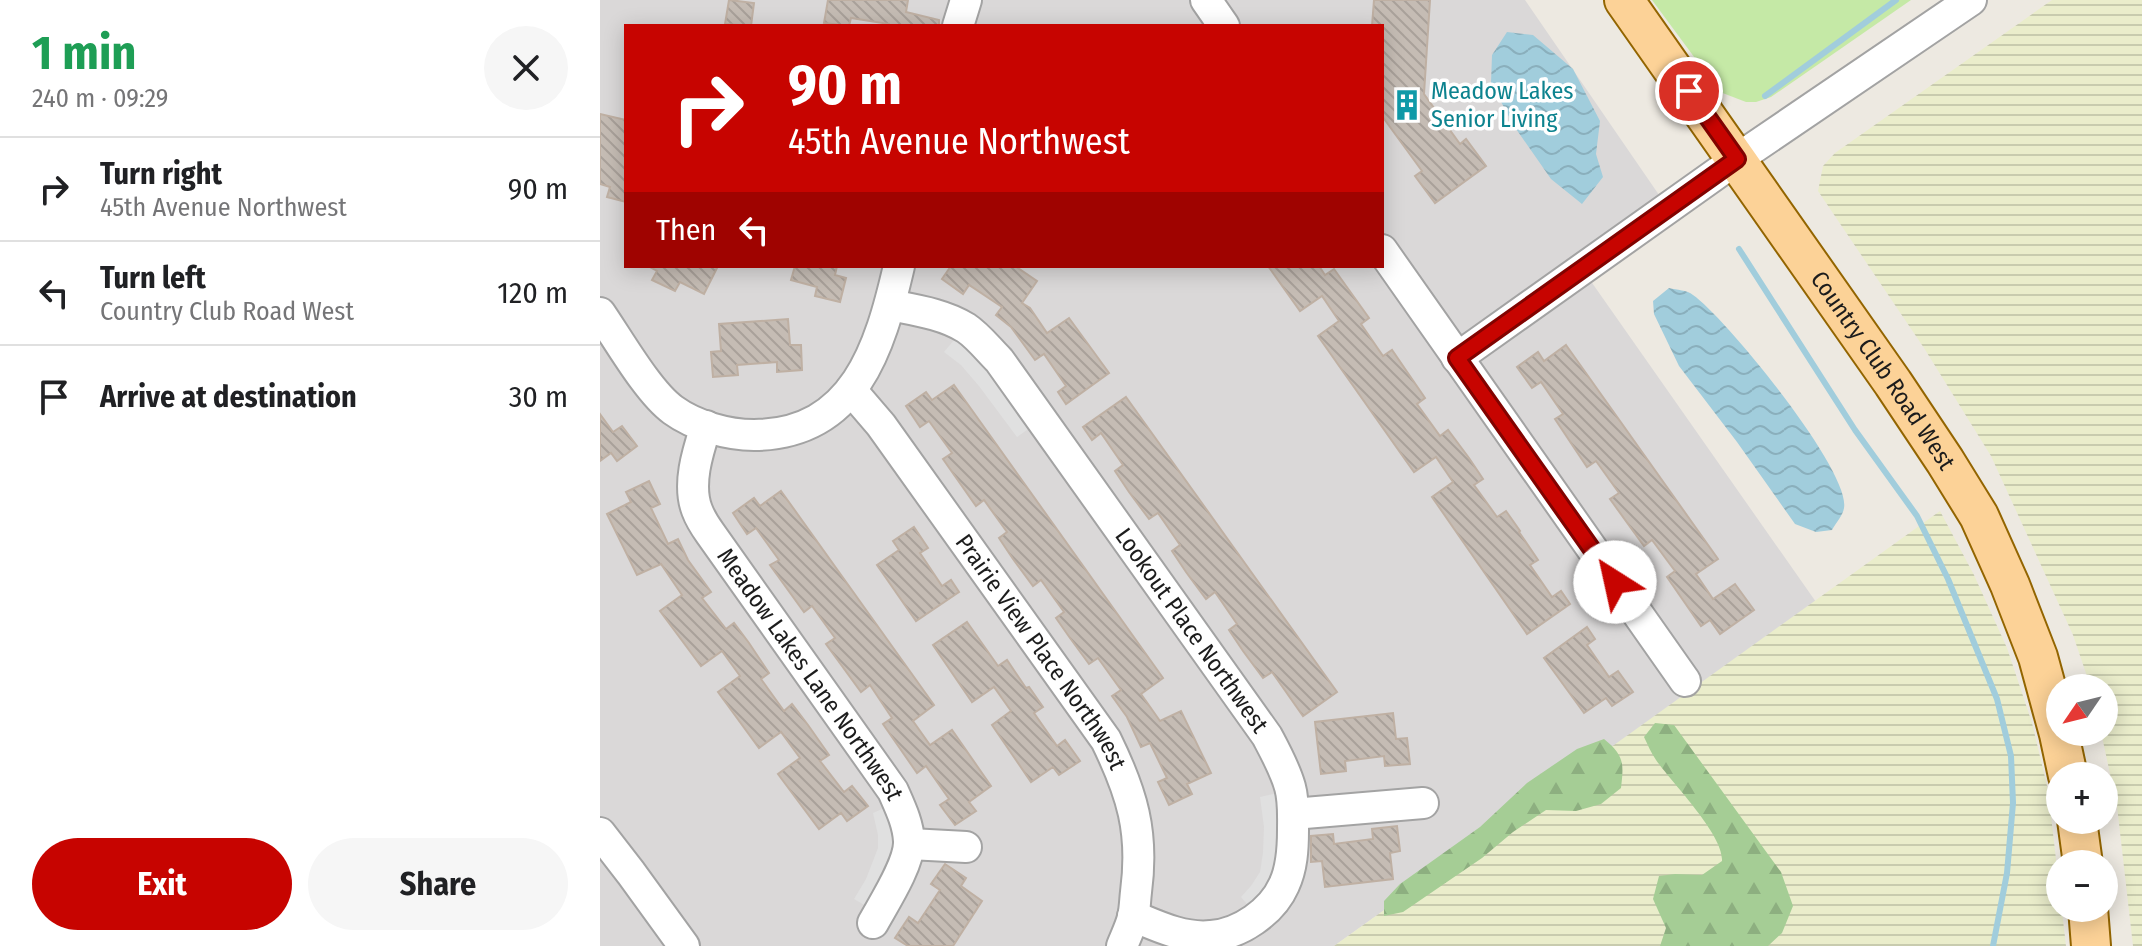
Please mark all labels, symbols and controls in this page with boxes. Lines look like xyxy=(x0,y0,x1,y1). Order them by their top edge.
text: 1 min xyxy=(32,24,137,82)
button: close xyxy=(484,26,568,110)
text: 90 m xyxy=(788,52,902,119)
icon: right xyxy=(656,56,760,160)
pin xyxy=(1655,57,1723,125)
icon: arrive xyxy=(1667,69,1711,113)
place label: Meadow Lakes Senior Living xyxy=(1431,77,1574,133)
text: 240 m · 09:29 xyxy=(32,83,168,114)
building icon: Meadow Lakes Senior Living xyxy=(1390,88,1424,122)
text: 45th Avenue Northwest xyxy=(788,120,1130,164)
text: Turn right xyxy=(100,156,222,192)
icon: right xyxy=(32,167,76,211)
text: 90 m xyxy=(508,171,568,207)
text: 45th Avenue Northwest xyxy=(100,192,347,223)
icon: left xyxy=(732,208,776,252)
text: Then xyxy=(656,212,716,248)
text: Turn left xyxy=(100,260,206,296)
street label: Country Club Road West xyxy=(1805,266,1961,475)
icon: left xyxy=(32,271,76,315)
text: 120 m xyxy=(497,275,568,311)
text: Country Club Road West xyxy=(100,296,354,327)
icon: arrive xyxy=(32,375,76,419)
text: Arrive at destination xyxy=(100,379,357,415)
text: 30 m xyxy=(509,379,568,415)
street label: Lookout Place Northwest xyxy=(1109,523,1274,738)
street label: Prairie View Place Northwest xyxy=(950,529,1132,774)
position arrow xyxy=(1573,540,1657,624)
street label: Meadow Lakes Lane Northwest xyxy=(711,543,909,804)
north arrow xyxy=(2046,674,2118,746)
map controls xyxy=(2046,674,2118,922)
button: + xyxy=(2046,762,2118,834)
button: Exit xyxy=(32,838,292,930)
button: Share xyxy=(308,838,568,930)
button: − xyxy=(2046,850,2118,922)

